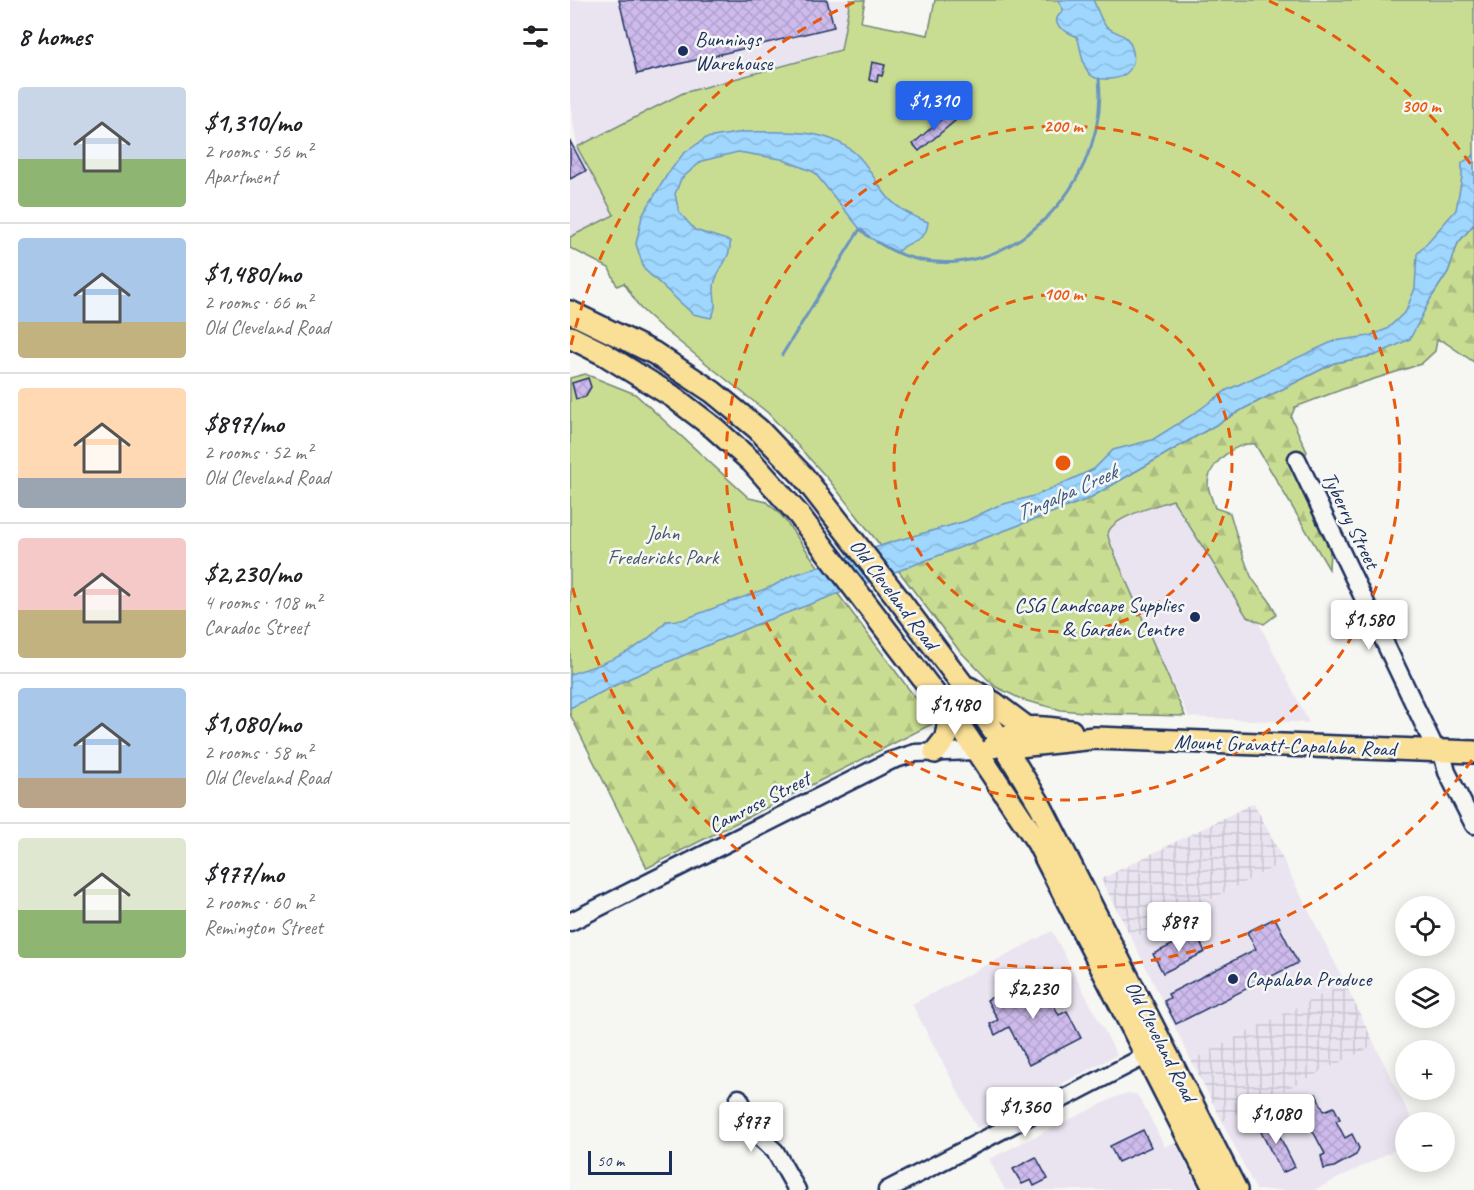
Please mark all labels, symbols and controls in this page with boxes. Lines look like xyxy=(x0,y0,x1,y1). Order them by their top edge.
text: 8 homes xyxy=(18,20,91,53)
icon: filters xyxy=(519,20,552,53)
place label: Bunnings Warehouse xyxy=(695,26,774,76)
marker: Bunnings Warehouse xyxy=(676,44,690,58)
pin: $1,310 xyxy=(885,81,983,132)
text: $1,310 xyxy=(910,88,958,113)
text: 300 m xyxy=(1402,95,1442,117)
text: $1,310/mo xyxy=(204,106,301,139)
icon: home xyxy=(66,111,138,183)
text: 200 m xyxy=(1044,115,1084,137)
text: 2 rooms · 56 m² xyxy=(204,139,312,164)
text: Apartment xyxy=(204,164,277,189)
text: $1,480/mo xyxy=(204,257,301,290)
icon: home xyxy=(66,262,138,334)
text: 100 m xyxy=(1044,283,1084,305)
text: 2 rooms · 66 m² xyxy=(204,290,312,315)
text: Old Cleveland Road xyxy=(204,315,330,340)
text: $897/mo xyxy=(204,407,284,440)
icon: home xyxy=(66,412,138,484)
text: 2 rooms · 52 m² xyxy=(204,440,312,465)
centre of rings xyxy=(1053,453,1073,473)
water label: Tingalpa Creek xyxy=(1011,457,1125,528)
text: Old Cleveland Road xyxy=(204,465,330,490)
street label: Tyberry Street xyxy=(1316,467,1386,574)
park label: John Fredericks Park xyxy=(608,520,720,570)
street label: Old Cleveland Road xyxy=(844,534,946,657)
text: $2,230/mo xyxy=(204,557,301,590)
icon: home xyxy=(66,562,138,634)
text: 4 rooms · 108 m² xyxy=(204,590,321,615)
place label: CSG Landscape Supplies & Garden Centre xyxy=(1014,592,1185,642)
pin: $1,580 xyxy=(1320,600,1418,651)
text: $1,580 xyxy=(1345,607,1393,632)
marker: CSG Landscape Supplies & Garden Centre xyxy=(1188,610,1202,624)
text: Caradoc Street xyxy=(204,615,308,640)
pin: $1,480 xyxy=(906,685,1004,736)
text: $1,480 xyxy=(931,692,979,717)
text: $1,080/mo xyxy=(204,707,301,740)
icon: home xyxy=(66,712,138,784)
street label: Mount Gravatt-Capalaba Road xyxy=(1174,728,1400,762)
text: 2 rooms · 58 m² xyxy=(204,740,312,765)
street label: Camrose Street xyxy=(704,764,817,839)
text: Old Cleveland Road xyxy=(204,765,330,790)
text: $977/mo xyxy=(204,857,284,890)
icon: home xyxy=(66,862,138,934)
text: 2 rooms · 60 m² xyxy=(204,890,312,915)
map controls xyxy=(1395,896,1455,1172)
button: locate xyxy=(1395,896,1455,956)
pin: $897 xyxy=(1143,902,1215,953)
text: $897 xyxy=(1161,909,1197,934)
text: Remington Street xyxy=(204,915,323,940)
place label: Capalaba Produce xyxy=(1245,966,1374,992)
button: layers xyxy=(1395,968,1455,1028)
pin: $2,230 xyxy=(984,969,1082,1020)
marker: Capalaba Produce xyxy=(1226,972,1240,986)
text: $2,230 xyxy=(1009,976,1057,1001)
street label: Old Cleveland Road xyxy=(1119,976,1204,1109)
button: + xyxy=(1395,1040,1455,1100)
pin: $1,360 xyxy=(976,1087,1074,1138)
text: $1,360 xyxy=(1000,1094,1050,1119)
pin: $1,080 xyxy=(1227,1094,1325,1145)
text: $1,080 xyxy=(1252,1101,1300,1126)
pin: $977 xyxy=(715,1102,787,1153)
text: $977 xyxy=(733,1109,769,1134)
button: − xyxy=(1395,1112,1455,1172)
scale bar xyxy=(588,1148,672,1176)
text: 50 m xyxy=(597,1151,624,1171)

